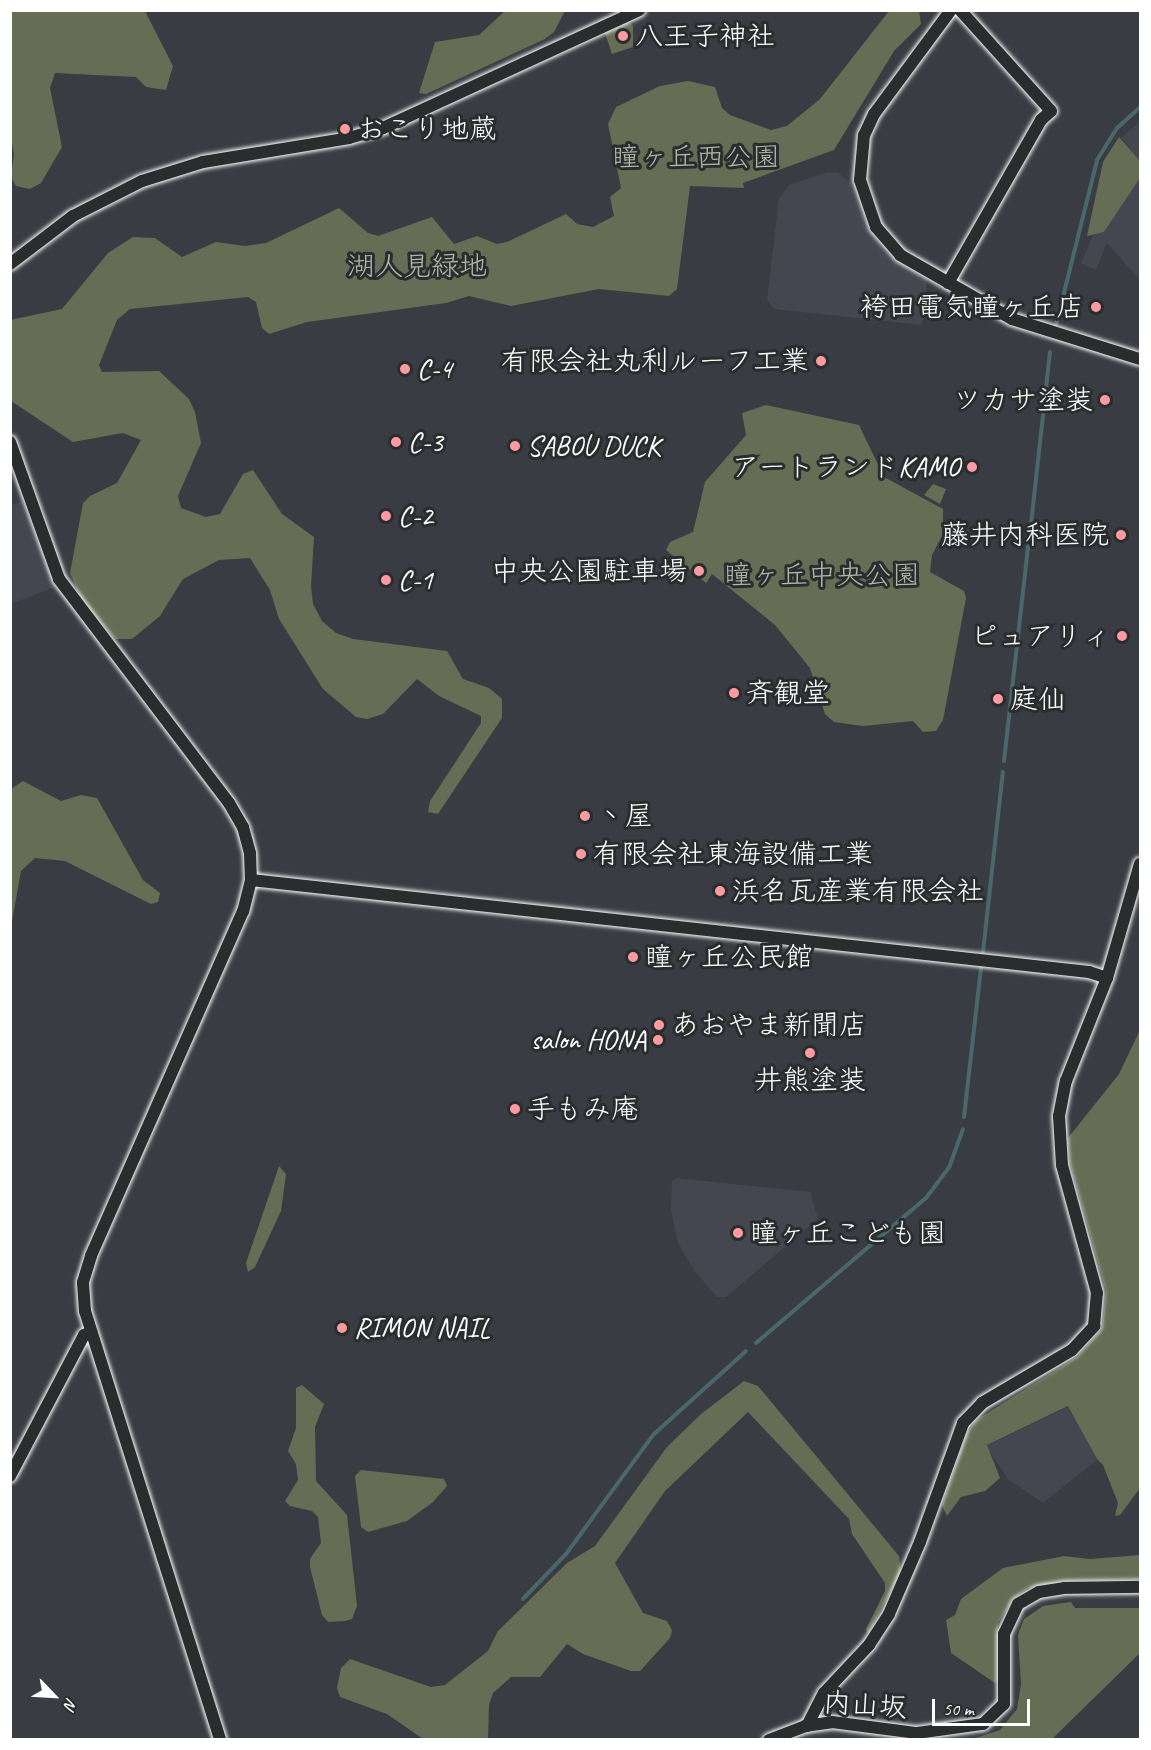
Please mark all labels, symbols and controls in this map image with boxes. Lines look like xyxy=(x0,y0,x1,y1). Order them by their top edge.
place label: 八王子神社 xyxy=(635,19,775,53)
marker: 八王子神社 xyxy=(616,29,630,43)
place label: おこり地蔵 xyxy=(357,112,497,146)
marker: おこり地蔵 xyxy=(338,122,352,136)
park label: 瞳ヶ丘西公園 xyxy=(612,140,780,174)
park label: 湖人見緑地 xyxy=(347,249,487,283)
place label: 袴田電気瞳ヶ丘店 xyxy=(860,290,1084,324)
marker: 袴田電気瞳ヶ丘店 xyxy=(1089,300,1103,314)
place label: 有限会社丸利ルーフ工業 xyxy=(500,344,809,378)
place label: C-4 xyxy=(417,352,452,386)
marker: 有限会社丸利ルーフ工業 xyxy=(814,354,828,368)
marker: C-4 xyxy=(398,362,412,376)
place label: ツカサ塗装 xyxy=(953,383,1093,417)
marker: ツカサ塗装 xyxy=(1098,393,1112,407)
place label: C-3 xyxy=(408,425,443,459)
place label: SABOU DUCK xyxy=(527,429,660,463)
marker: C-3 xyxy=(389,435,403,449)
marker: SABOU DUCK xyxy=(508,439,522,453)
place label: アートランドKAMO xyxy=(731,450,960,484)
marker: アートランドKAMO xyxy=(965,460,979,474)
place label: C-2 xyxy=(398,499,433,533)
marker: C-2 xyxy=(379,509,393,523)
place label: 藤井内科医院 xyxy=(941,518,1109,552)
marker: 藤井内科医院 xyxy=(1114,528,1128,542)
place label: 中央公園駐車場 xyxy=(491,554,687,588)
park label: 瞳ヶ丘中央公園 xyxy=(724,558,920,592)
place label: C-1 xyxy=(398,563,433,597)
marker: 中央公園駐車場 xyxy=(692,564,706,578)
marker: C-1 xyxy=(379,573,393,587)
place label: ピュアリィ xyxy=(970,619,1110,653)
marker: ピュアリィ xyxy=(1115,629,1129,643)
place label: 斉観堂 xyxy=(746,676,830,710)
place label: 庭仙 xyxy=(1010,682,1066,716)
marker: 斉観堂 xyxy=(727,686,741,700)
marker: 庭仙 xyxy=(991,692,1005,706)
place label: 丶屋 xyxy=(597,799,653,833)
marker: 丶屋 xyxy=(578,809,592,823)
place label: 有限会社東海設備工業 xyxy=(593,837,873,871)
marker: 有限会社東海設備工業 xyxy=(574,847,588,861)
place label: 浜名瓦産業有限会社 xyxy=(732,874,984,908)
marker: 浜名瓦産業有限会社 xyxy=(713,884,727,898)
place label: 瞳ヶ丘公民館 xyxy=(645,940,813,974)
marker: 瞳ヶ丘公民館 xyxy=(626,950,640,964)
place label: あおやま新聞店 xyxy=(671,1008,867,1042)
marker: あおやま新聞店 xyxy=(652,1018,666,1032)
place label: salon HONA xyxy=(531,1023,646,1057)
marker: salon HONA xyxy=(651,1033,665,1047)
marker: 井熊塗装 xyxy=(803,1046,817,1060)
place label: 井熊塗装 xyxy=(754,1063,866,1097)
place label: 手もみ庵 xyxy=(527,1092,639,1126)
marker: 手もみ庵 xyxy=(508,1102,522,1116)
place label: 瞳ヶ丘こども園 xyxy=(750,1216,946,1250)
marker: 瞳ヶ丘こども園 xyxy=(731,1226,745,1240)
place label: RIMON NAIL xyxy=(354,1311,490,1345)
marker: RIMON NAIL xyxy=(335,1321,349,1335)
north arrow xyxy=(24,1666,84,1726)
street label: 内山坂 xyxy=(822,1685,908,1725)
scale bar xyxy=(935,1687,1032,1725)
text: N xyxy=(59,1695,81,1712)
text: 50 m xyxy=(943,1698,974,1720)

